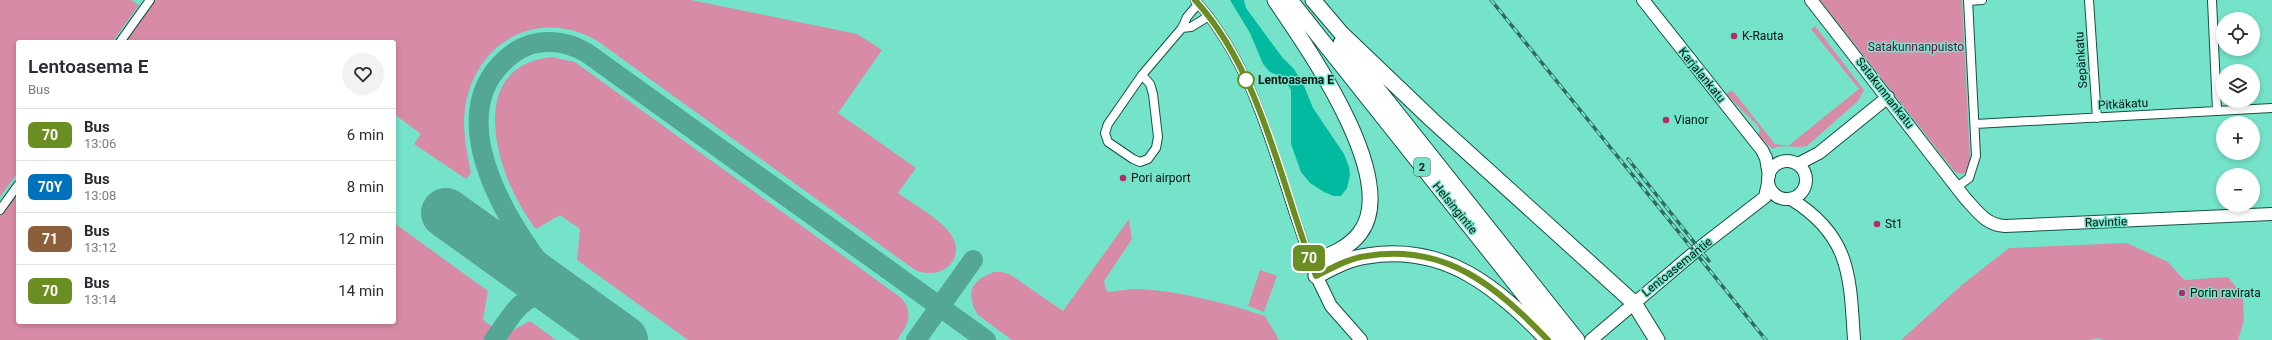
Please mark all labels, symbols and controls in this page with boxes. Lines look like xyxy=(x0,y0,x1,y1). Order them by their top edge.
map controls xyxy=(2216,12,2260,212)
button: locate xyxy=(2216,12,2260,56)
place label: K-Rauta xyxy=(1742,29,1783,43)
marker: K-Rauta xyxy=(1729,31,1739,41)
street label: Sepänkatu xyxy=(2072,31,2090,89)
park label: Satakunnanpuisto xyxy=(1868,40,1964,54)
street label: Karjalankatu xyxy=(1676,45,1728,105)
button: heart xyxy=(342,53,384,95)
text: Lentoasema E xyxy=(28,55,148,78)
street label: Satakunnankatu xyxy=(1853,55,1917,131)
button: layers xyxy=(2216,64,2260,108)
marker: Lentoasema E xyxy=(1237,71,1255,89)
place label: Lentoasema E xyxy=(1258,73,1334,87)
text: Bus xyxy=(28,82,50,97)
street label: Pitkäkatu xyxy=(2098,96,2148,112)
place label: Vianor xyxy=(1674,113,1709,127)
marker: Vianor xyxy=(1661,115,1671,125)
button: + xyxy=(2216,116,2260,160)
text: Bus xyxy=(84,118,110,136)
text: 6 min xyxy=(347,126,384,144)
text: 70 xyxy=(42,127,58,143)
text: 13:06 xyxy=(84,136,116,151)
road number: 2 xyxy=(1414,158,1430,176)
button: − xyxy=(2216,168,2260,212)
text: Bus xyxy=(84,170,110,188)
place label: Pori airport xyxy=(1131,171,1191,185)
marker: Pori airport xyxy=(1118,173,1128,183)
text: 8 min xyxy=(347,178,384,196)
text: 70Y xyxy=(38,179,62,195)
street label: Helsingintie xyxy=(1430,179,1480,237)
text: 13:08 xyxy=(84,188,116,203)
street label: Ravintie xyxy=(2085,214,2127,230)
place label: St1 xyxy=(1885,217,1903,231)
marker: St1 xyxy=(1872,219,1882,229)
text: Bus xyxy=(84,222,110,240)
text: 12 min xyxy=(338,230,384,248)
text: 71 xyxy=(42,231,58,247)
street label: Lentoasemantie xyxy=(1639,234,1715,300)
text: 13:12 xyxy=(84,240,116,255)
line badge: 70 xyxy=(1291,245,1327,271)
text: 70 xyxy=(1301,250,1317,266)
text: Bus xyxy=(84,274,110,292)
text: 14 min xyxy=(338,282,384,300)
text: 70 xyxy=(42,283,58,299)
place label: Porin ravirata xyxy=(2190,286,2261,300)
marker: Porin ravirata xyxy=(2177,288,2187,298)
text: 13:14 xyxy=(84,292,116,307)

